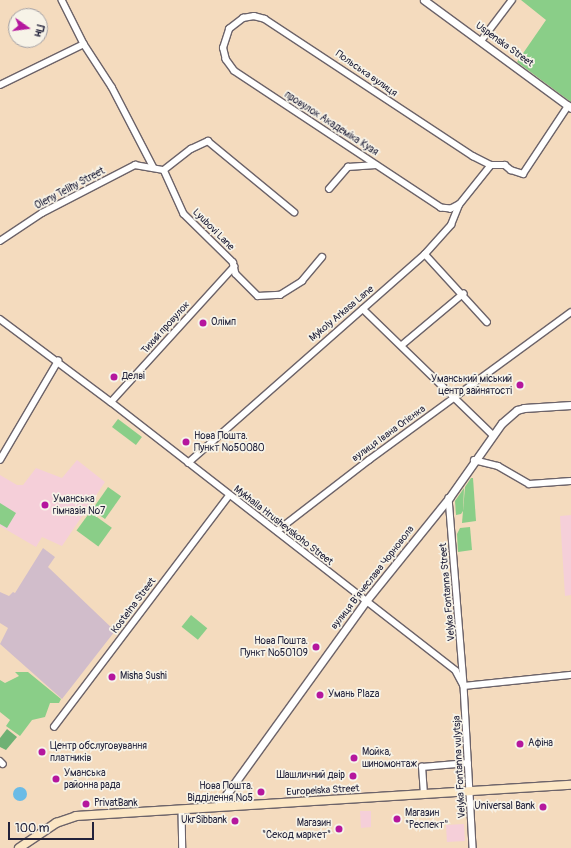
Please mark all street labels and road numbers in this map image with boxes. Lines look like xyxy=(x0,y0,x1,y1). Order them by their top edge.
street label: Uspenska Street xyxy=(473,20,535,70)
street label: Польська вулиця xyxy=(333,48,399,100)
street label: провулок Академіка Кузя xyxy=(282,89,380,159)
street label: Oleny Telihy Street xyxy=(33,165,107,213)
street label: Lyubovi Lane xyxy=(190,207,236,253)
street label: Mykoly Arkasa Lane xyxy=(307,284,377,344)
street label: Тихий провулок xyxy=(139,299,193,357)
street label: вулиця Івана Огієнка xyxy=(350,403,428,465)
street label: Mykhaila Hrushevskoho Street xyxy=(231,483,335,569)
street label: вулиця В’ячеслава Чорновола xyxy=(329,524,417,632)
street label: Velyka Fontanna Street xyxy=(438,542,458,642)
street label: Kostelna Street xyxy=(109,576,159,636)
street label: Velyka Fontanna vulytsja xyxy=(451,715,469,819)
street label: Europeiska Street xyxy=(286,783,360,799)

